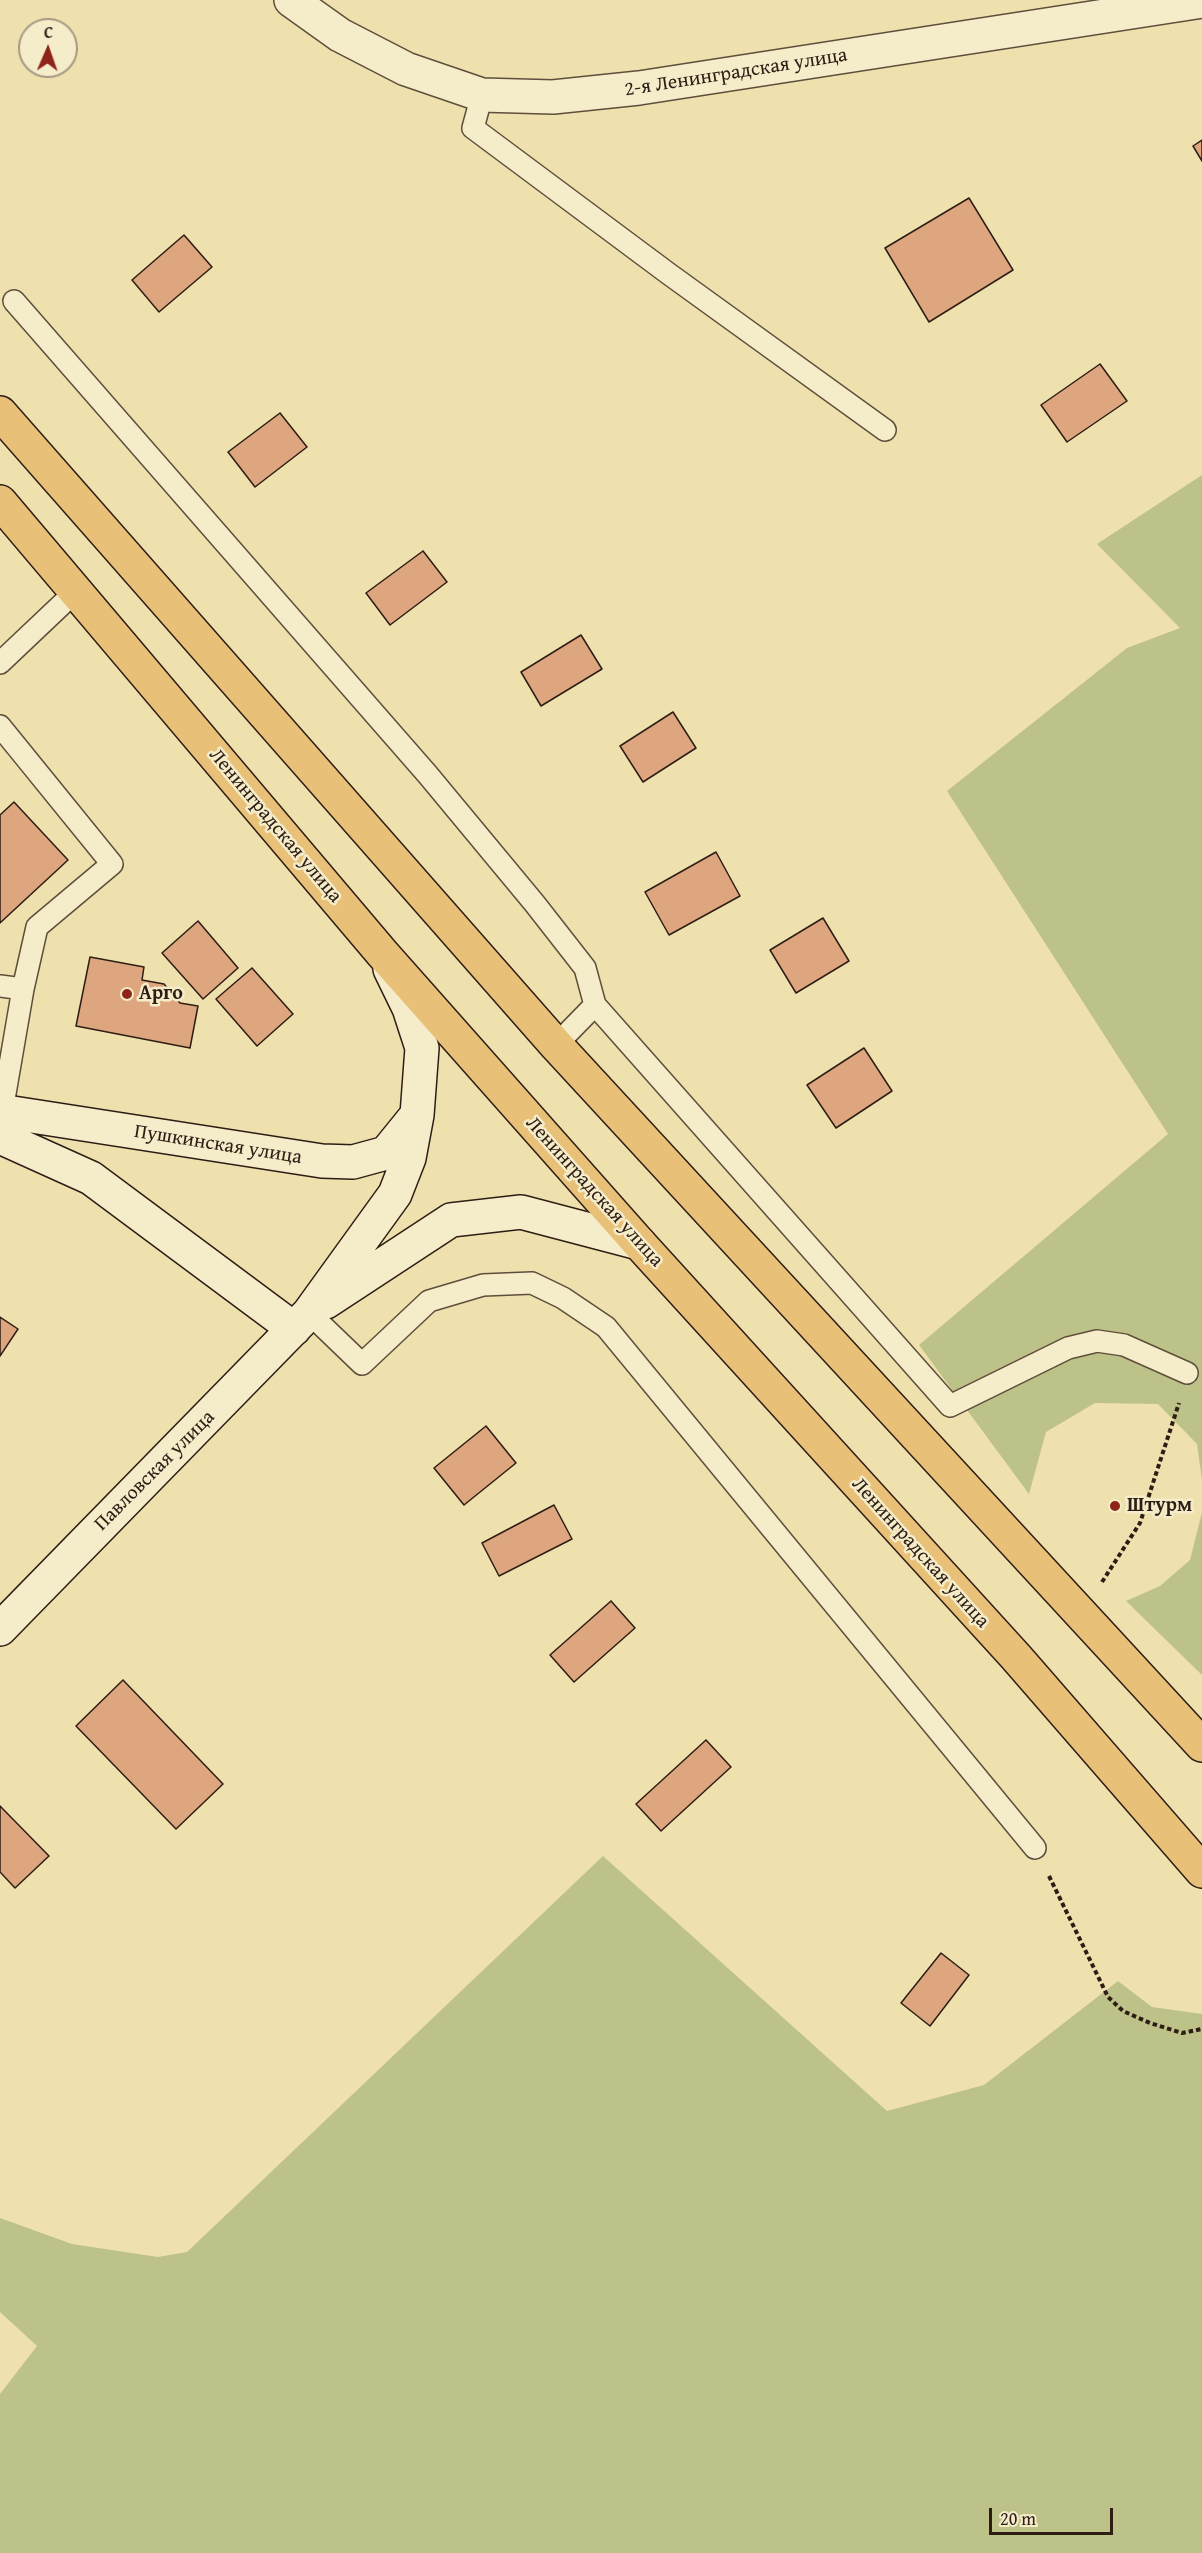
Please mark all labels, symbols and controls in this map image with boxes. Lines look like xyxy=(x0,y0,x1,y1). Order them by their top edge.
north arrow xyxy=(18,18,78,78)
text: С xyxy=(44,20,53,44)
street label: 2-я Ленинградская улица xyxy=(623,44,849,102)
street label: Ленинградская улица xyxy=(203,744,347,908)
place label: Арго xyxy=(139,982,183,1006)
marker: Арго xyxy=(120,987,134,1001)
street label: Ленинградская улица xyxy=(520,1112,668,1272)
street label: Пушкинская улица xyxy=(132,1120,304,1170)
street label: Павловская улица xyxy=(90,1406,220,1536)
street label: Ленинградская улица xyxy=(846,1473,994,1633)
place label: Штурм xyxy=(1127,1494,1192,1518)
marker: Штурм xyxy=(1108,1499,1122,1513)
scale bar xyxy=(992,2496,1116,2534)
text: 20 m xyxy=(1000,2505,1036,2532)

